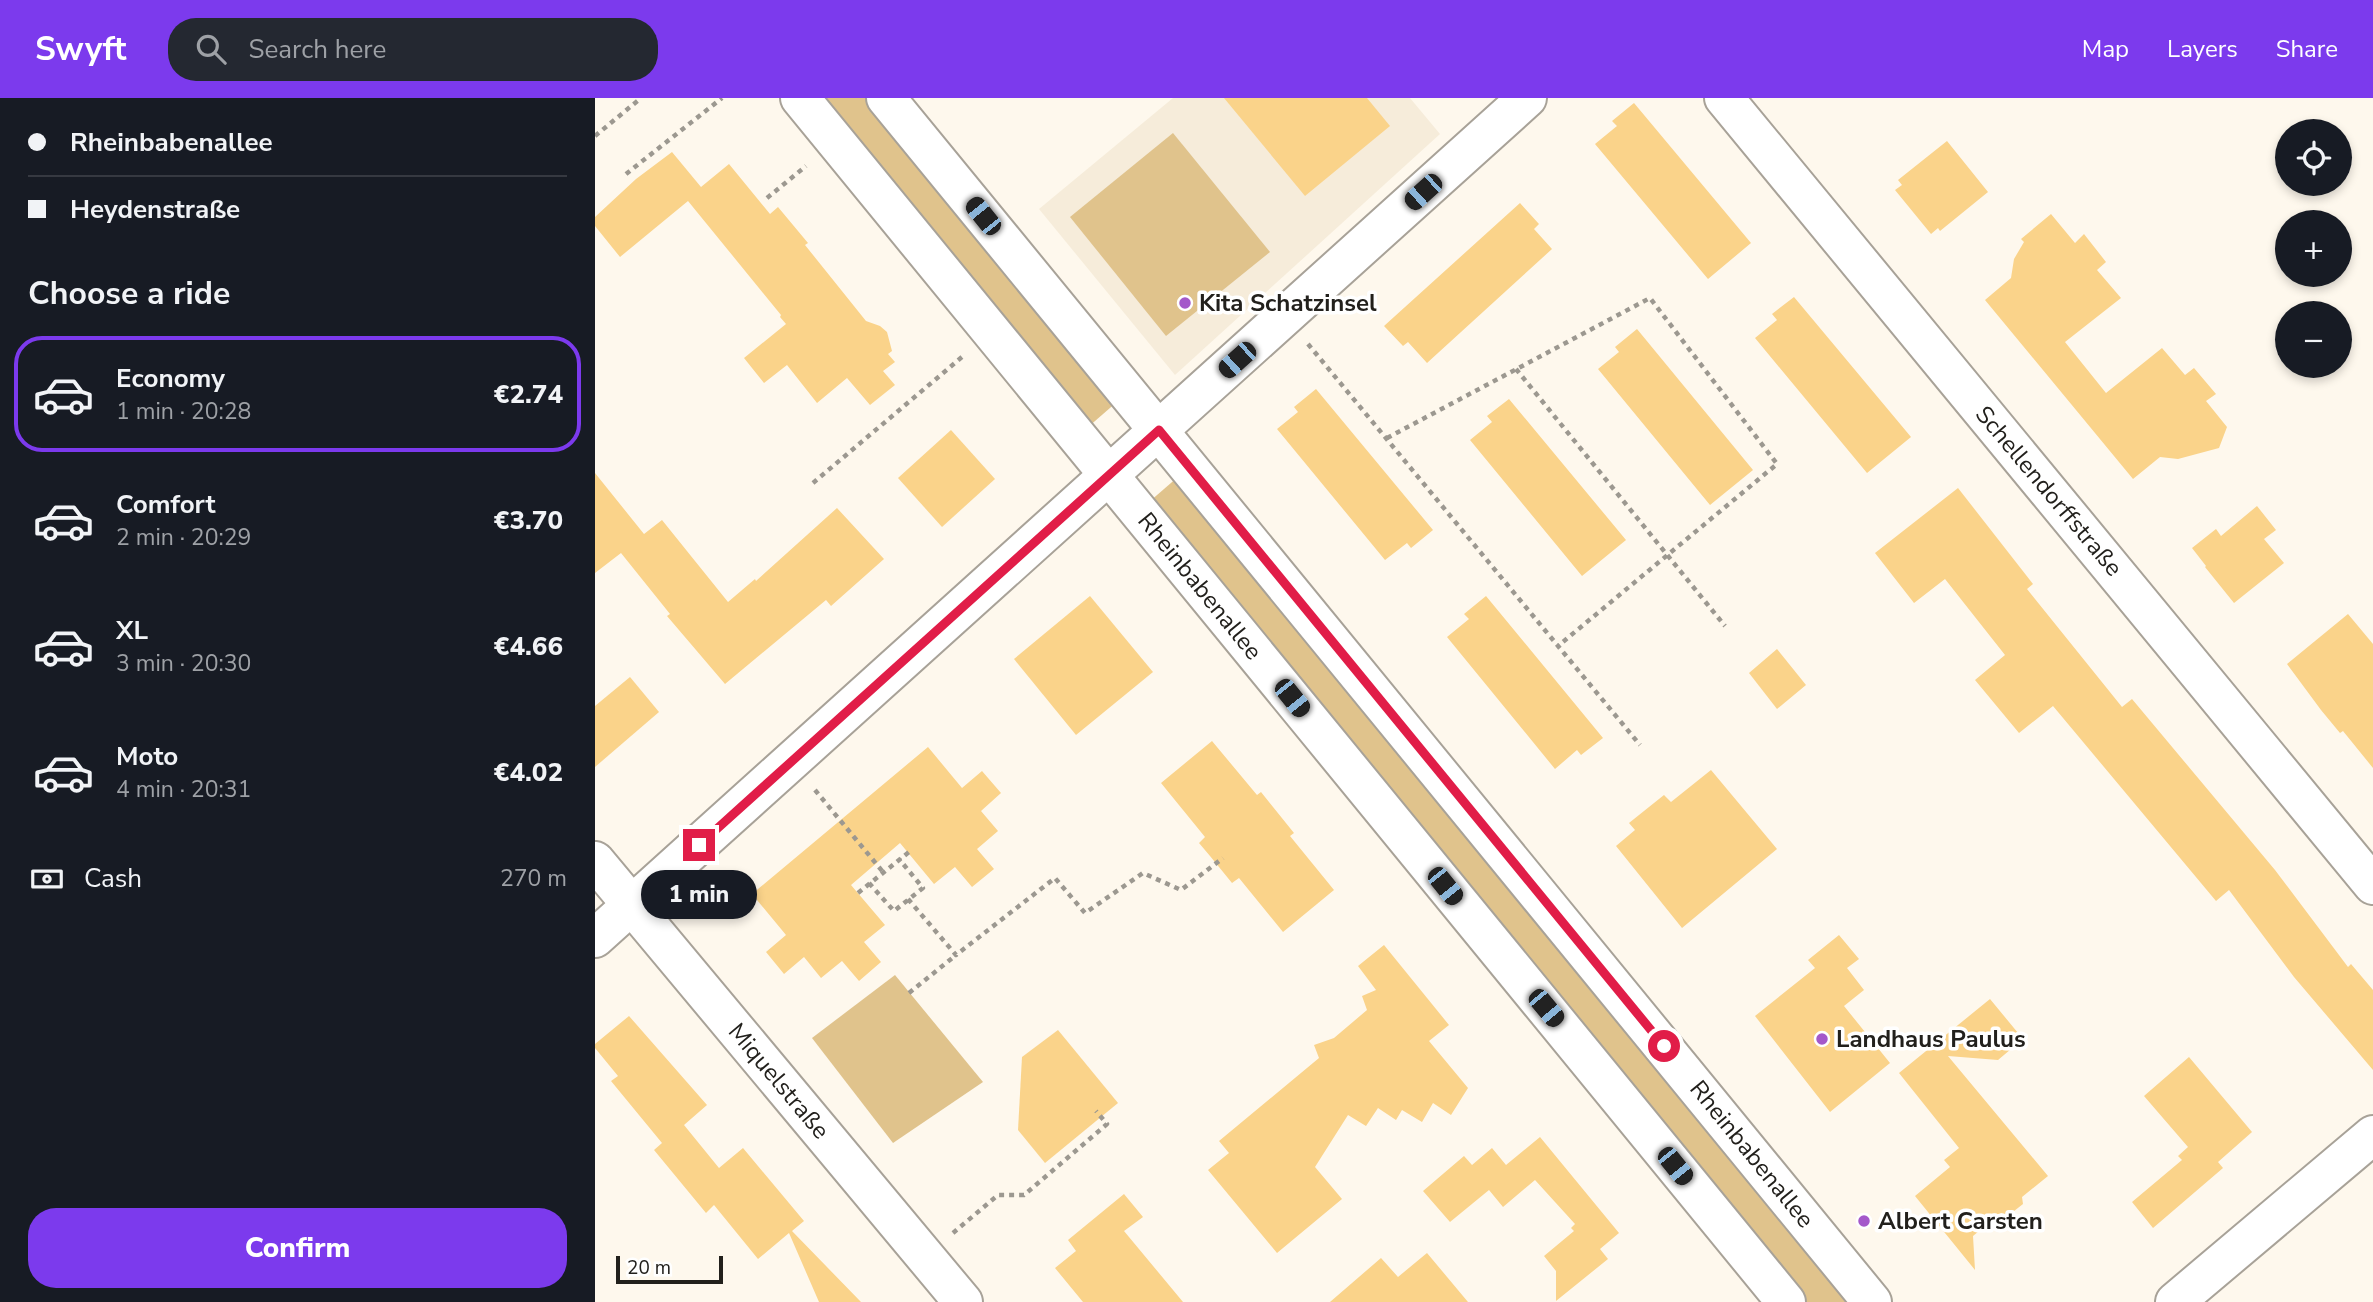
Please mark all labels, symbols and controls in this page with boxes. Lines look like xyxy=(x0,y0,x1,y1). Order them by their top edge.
search box xyxy=(168,18,658,81)
text: Swyft xyxy=(35,27,126,72)
icon: search xyxy=(192,30,230,68)
text: Search here xyxy=(248,32,386,67)
text: Map xyxy=(2082,33,2129,65)
text: Layers xyxy=(2167,33,2238,65)
text: Share xyxy=(2276,33,2338,65)
map controls xyxy=(2275,119,2352,378)
button: locate xyxy=(2275,119,2352,196)
text: Rheinbabenallee xyxy=(70,125,273,160)
car xyxy=(1401,170,1446,214)
text: Heydenstraße xyxy=(70,192,240,227)
car xyxy=(962,193,1005,239)
button: + xyxy=(2275,210,2352,287)
text: Choose a ride xyxy=(28,272,230,315)
place label: Kita Schatzinsel xyxy=(1199,287,1377,319)
marker: Kita Schatzinsel xyxy=(1177,295,1193,311)
button: − xyxy=(2275,301,2352,378)
car xyxy=(1215,338,1260,382)
text: Economy xyxy=(116,361,225,396)
icon: car xyxy=(32,363,95,426)
text: €2.74 xyxy=(494,377,563,412)
text: 1 min · 20:28 xyxy=(116,396,251,427)
street label: Schellendorffstraße xyxy=(1968,399,2130,583)
text: Comfort xyxy=(116,487,216,522)
icon: car xyxy=(32,489,95,552)
text: €3.70 xyxy=(494,503,563,538)
street label: Rheinbabenallee xyxy=(1131,506,1269,666)
text: 2 min · 20:29 xyxy=(116,522,251,553)
text: XL xyxy=(116,613,148,648)
icon: car xyxy=(32,615,95,678)
text: €4.66 xyxy=(494,629,563,664)
text: 3 min · 20:30 xyxy=(116,648,251,679)
car xyxy=(1271,675,1314,721)
text: Moto xyxy=(116,739,178,774)
icon: car xyxy=(32,741,95,804)
text: €4.02 xyxy=(494,755,563,790)
text: 4 min · 20:31 xyxy=(116,774,251,805)
route end xyxy=(683,829,715,861)
icon: cash xyxy=(28,860,66,898)
text: Cash xyxy=(84,861,142,896)
text: 270 m xyxy=(500,863,567,894)
car xyxy=(1424,863,1467,909)
callout: 1 min xyxy=(641,870,757,918)
text: 1 min xyxy=(669,879,729,910)
car xyxy=(1525,985,1568,1031)
street label: Miquelstraße xyxy=(721,1016,837,1146)
place label: Landhaus Paulus xyxy=(1836,1023,2026,1055)
route start xyxy=(1648,1030,1680,1062)
marker: Landhaus Paulus xyxy=(1814,1031,1830,1047)
street label: Rheinbabenallee xyxy=(1683,1074,1821,1234)
car xyxy=(1654,1143,1697,1189)
place label: Albert Carsten xyxy=(1878,1205,2043,1237)
button: Confirm xyxy=(28,1208,567,1288)
marker: Albert Carsten xyxy=(1856,1213,1872,1229)
scale bar xyxy=(616,1253,723,1285)
text: 20 m xyxy=(627,1255,671,1281)

